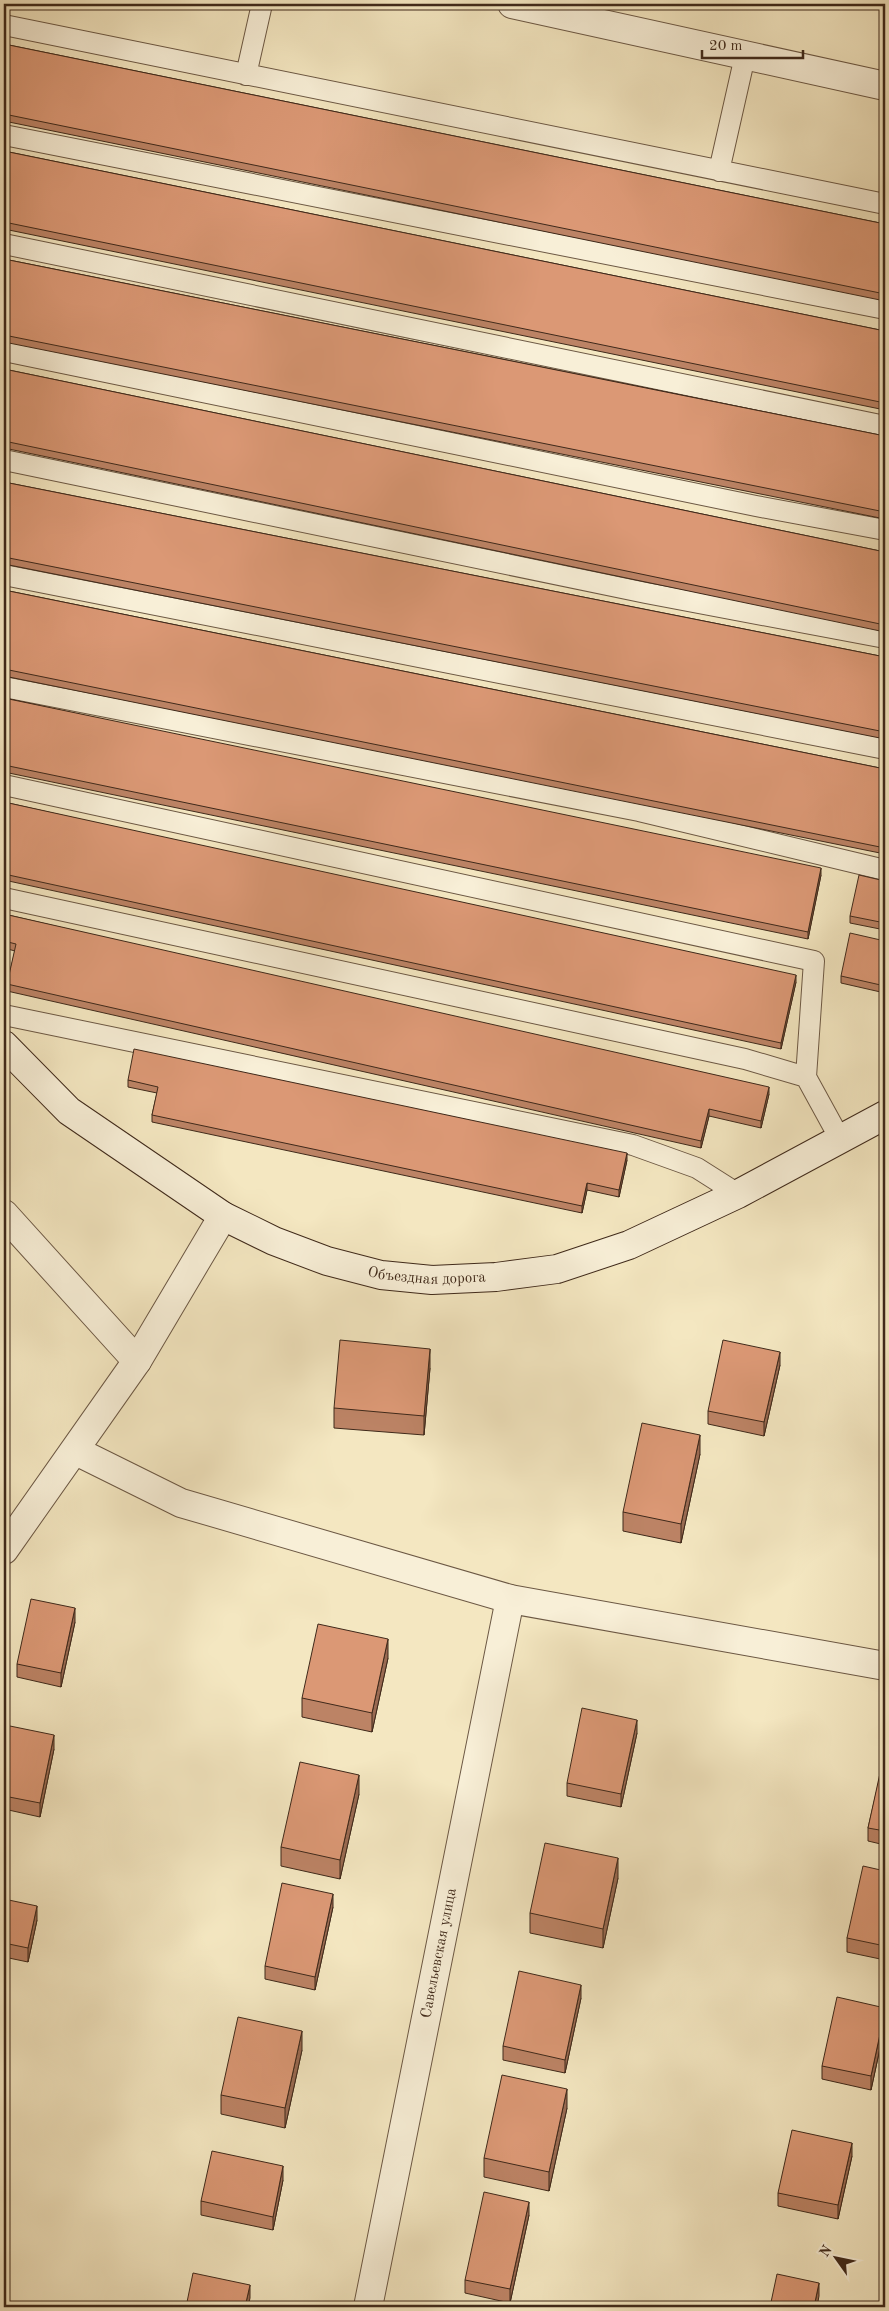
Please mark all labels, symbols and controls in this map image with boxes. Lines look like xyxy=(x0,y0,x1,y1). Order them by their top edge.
scale bar xyxy=(702,28,803,60)
text: 20 m xyxy=(709,39,743,54)
street label: Объездная дорога xyxy=(366,1264,487,1288)
street label: Савельевская улица xyxy=(419,1886,459,2019)
north arrow xyxy=(812,2234,862,2284)
text: N xyxy=(817,2243,835,2260)

